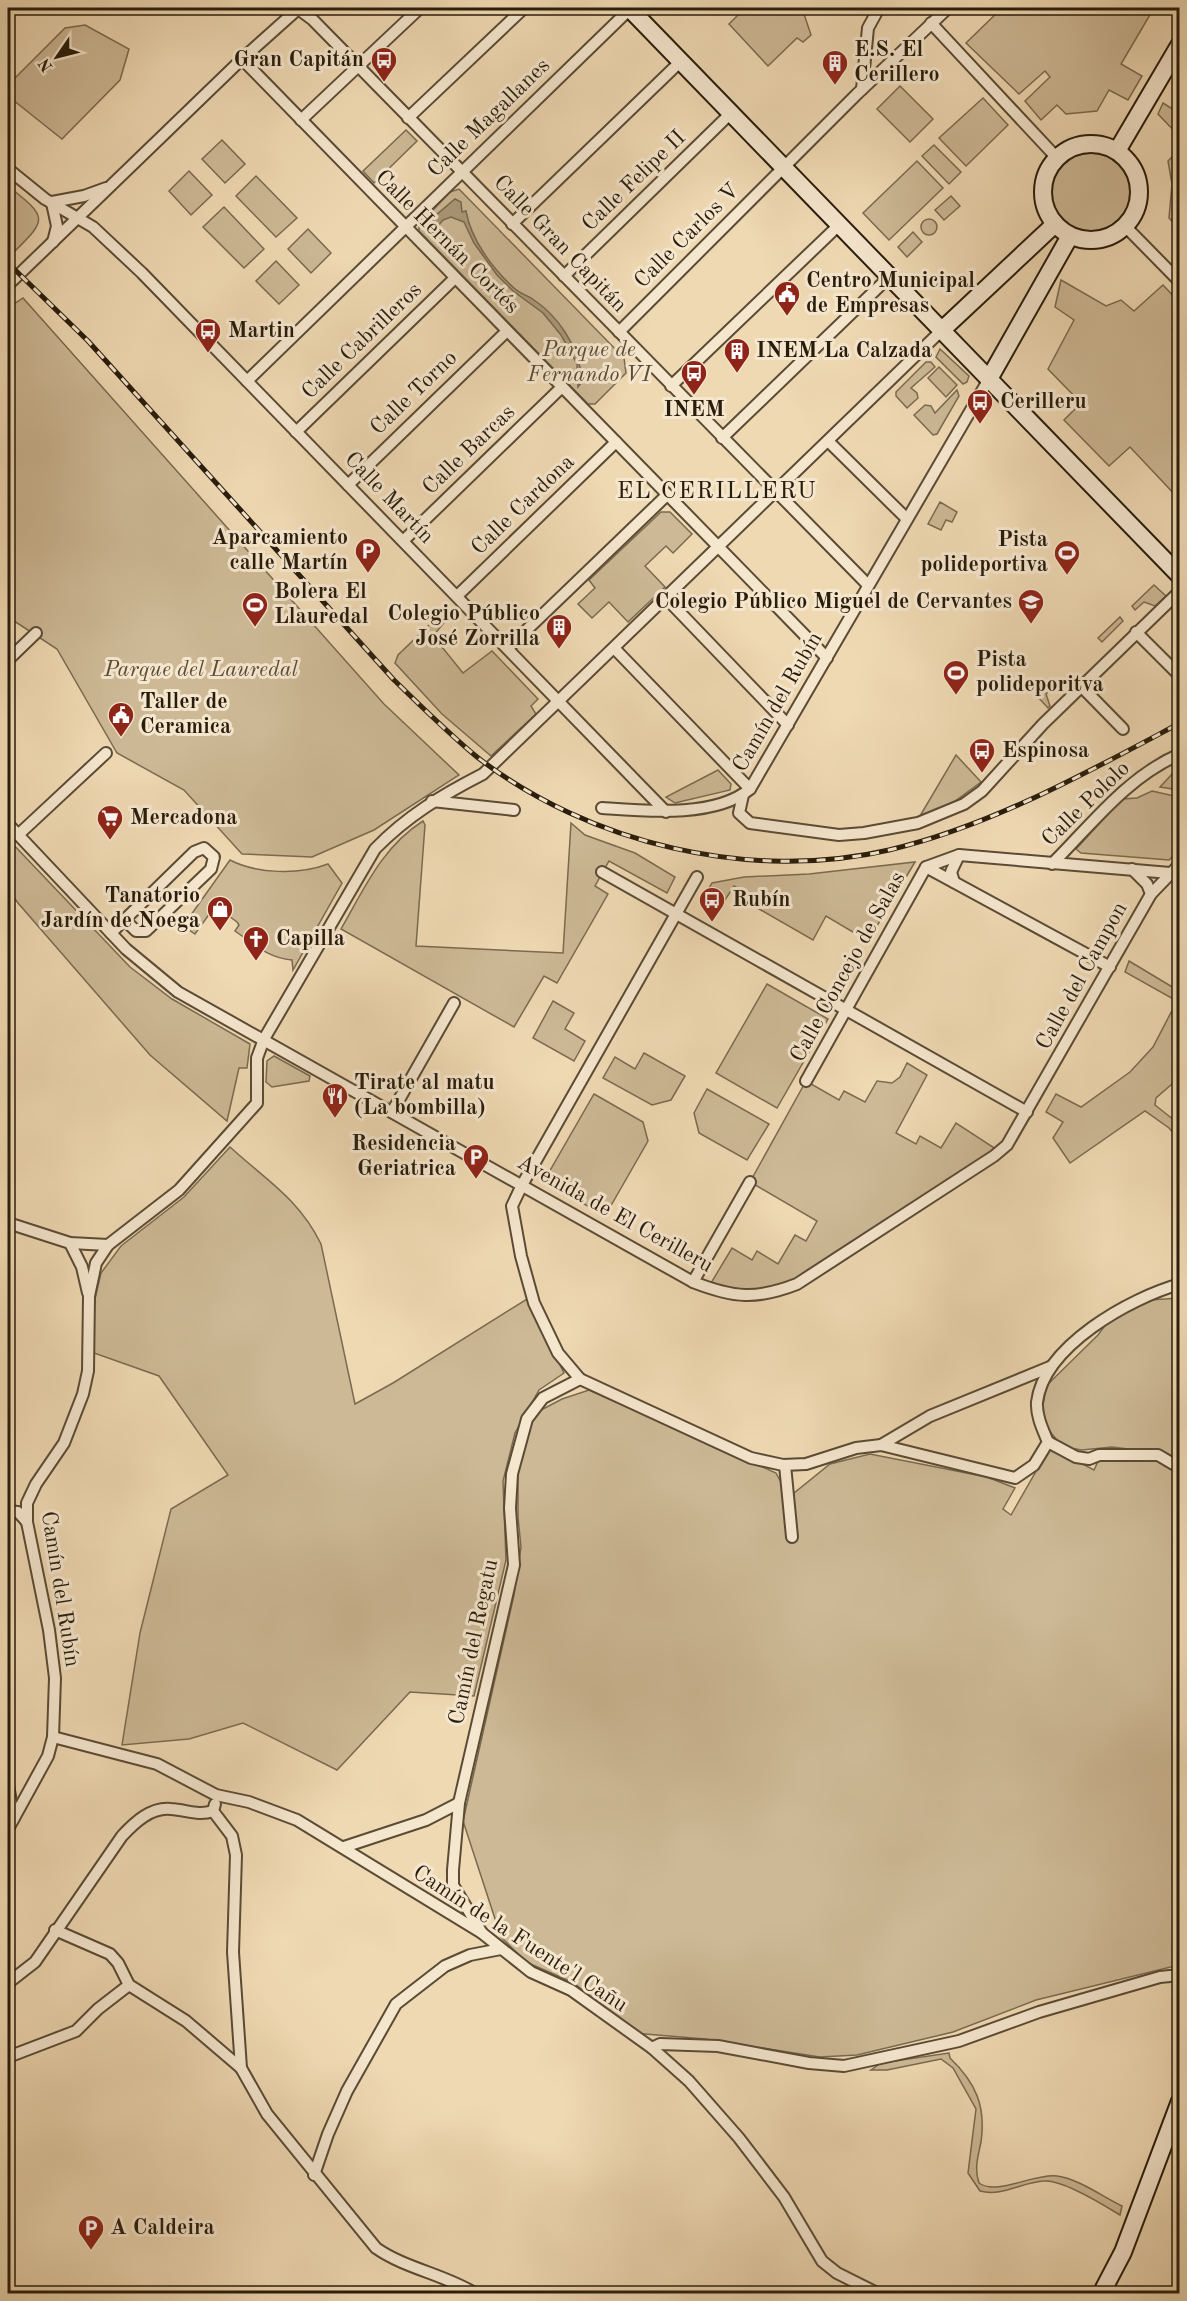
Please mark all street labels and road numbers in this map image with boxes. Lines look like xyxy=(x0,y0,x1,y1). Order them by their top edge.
street label: Calle Magallanes xyxy=(424,54,554,182)
street label: Calle Felipe II xyxy=(578,127,690,235)
street label: Calle Hernán Cortés xyxy=(371,166,523,318)
street label: Calle Gran Capitán xyxy=(489,171,631,317)
street label: Calle Carlos V xyxy=(630,179,744,293)
street label: Calle Cabrilleros xyxy=(298,279,426,403)
street label: Calle Torno xyxy=(367,347,461,439)
street label: Calle Barcas xyxy=(419,401,519,499)
street label: Calle Martín xyxy=(340,448,438,548)
street label: Calle Cardona xyxy=(467,451,579,559)
street label: Camín del Rubín xyxy=(729,628,827,776)
street label: Calle Pololo xyxy=(1038,757,1134,851)
street label: Calle Concejo de Salas xyxy=(787,868,909,1066)
street label: Calle del Campon xyxy=(1032,899,1132,1053)
street label: Avenida de El Cerilleru xyxy=(513,1151,717,1277)
street label: Camín del Rubín xyxy=(37,1510,83,1669)
street label: Camín del Regatu xyxy=(446,1557,502,1727)
street label: Camín de la Fuente'l Cañu xyxy=(409,1861,631,2017)

